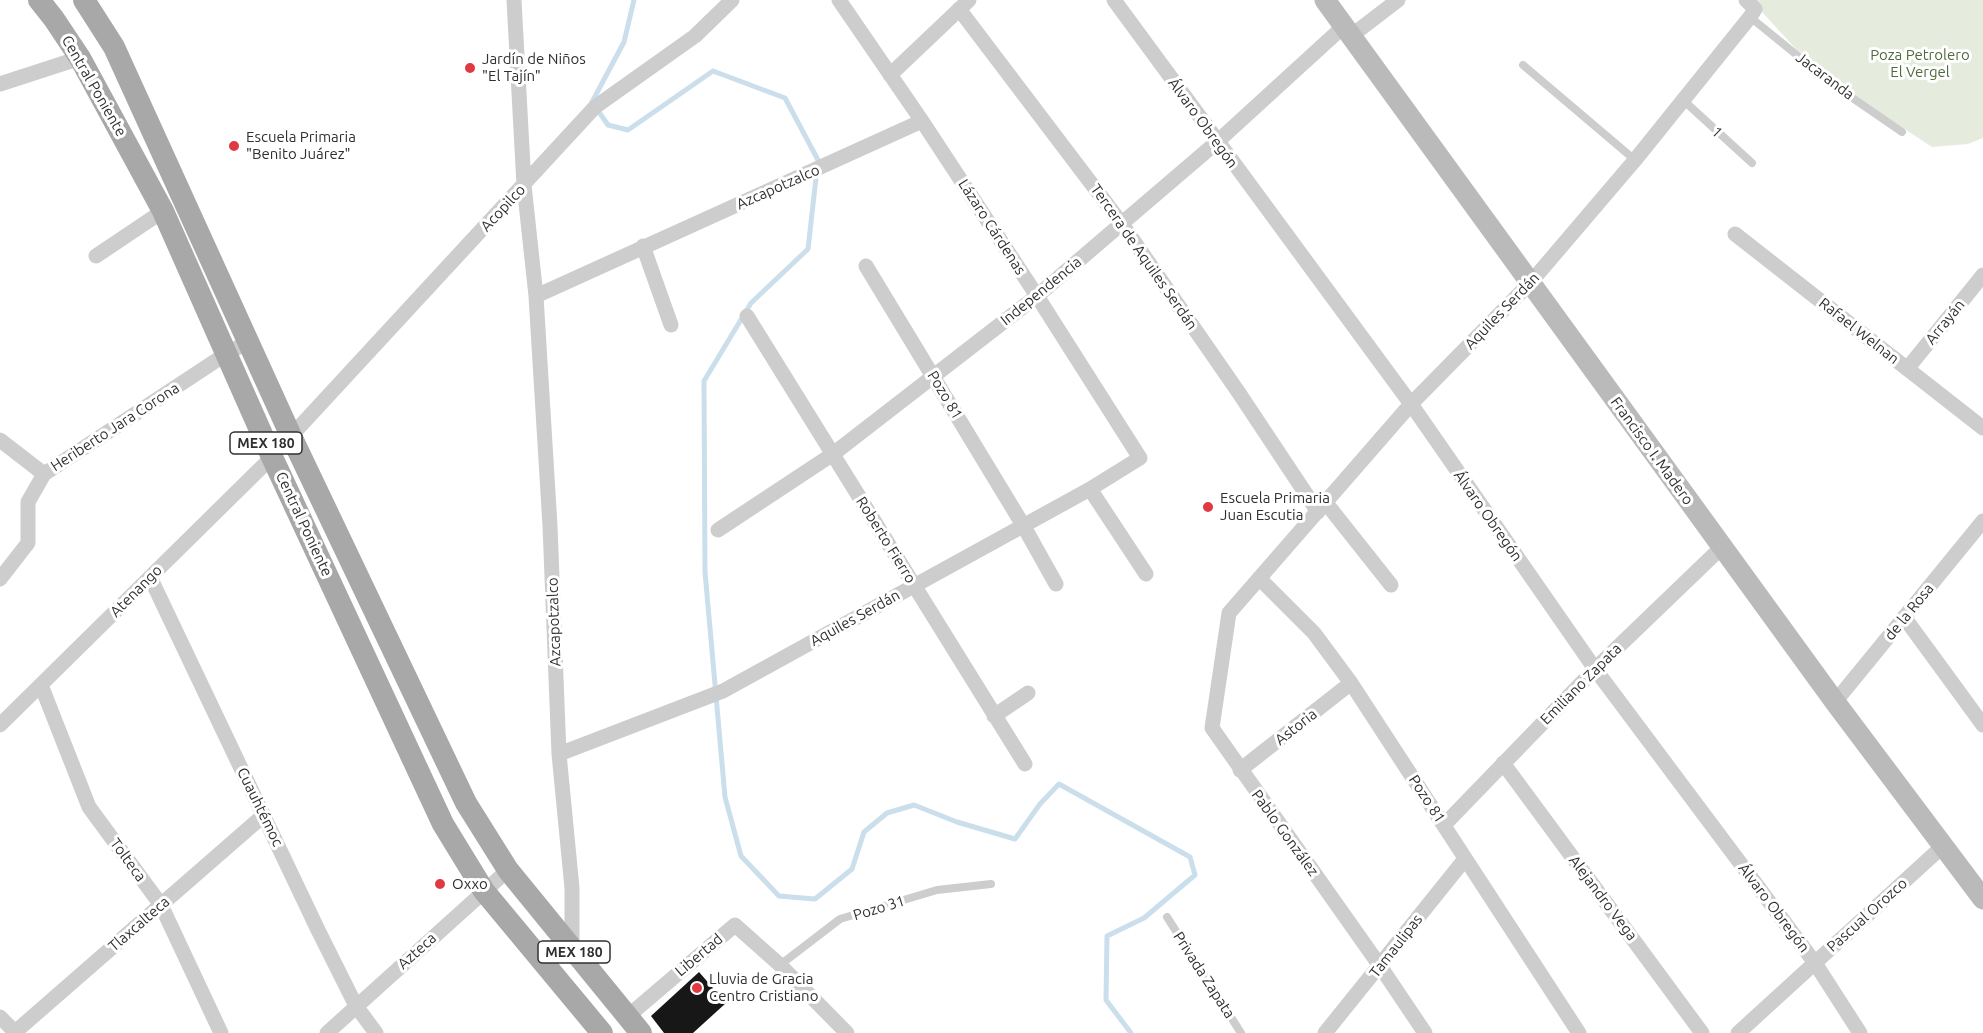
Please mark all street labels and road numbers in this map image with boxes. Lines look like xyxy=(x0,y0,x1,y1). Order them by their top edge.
street label: Central Poniente xyxy=(58,32,130,140)
street label: Jacaranda xyxy=(1792,48,1858,104)
street label: Álvaro Obregón xyxy=(1164,74,1242,172)
street label: 1 xyxy=(1708,123,1726,141)
street label: Azcapotzalco xyxy=(734,161,822,213)
street label: Lázaro Cárdenas xyxy=(954,176,1030,278)
street label: Acopilco xyxy=(477,181,529,235)
street label: Tercera de Aquiles Serdán xyxy=(1087,181,1201,333)
street label: Independencia xyxy=(997,253,1085,329)
street label: Aquiles Serdán xyxy=(1461,269,1543,353)
street label: Rafael Welnan xyxy=(1815,294,1903,368)
street label: Arrayán xyxy=(1922,296,1968,348)
street label: Pozo 81 xyxy=(924,368,966,422)
street label: Heriberto Jara Corona xyxy=(47,379,183,475)
street label: Francisco I. Madero xyxy=(1607,394,1697,508)
road number: MEX 180 xyxy=(230,432,302,454)
street label: Álvaro Obregón xyxy=(1450,467,1526,565)
street label: Central Poniente xyxy=(272,469,336,579)
street label: Roberto Fierro xyxy=(852,493,920,587)
street label: Atenango xyxy=(106,561,166,621)
street label: Azcapotzalco xyxy=(543,577,565,667)
street label: de la Rosa xyxy=(1881,580,1937,644)
street label: Aquiles Serdán xyxy=(807,586,903,650)
street label: Emiliano Zapata xyxy=(1537,640,1625,728)
street label: Astoria xyxy=(1271,705,1321,749)
street label: Cuauhtémoc xyxy=(233,765,287,849)
street label: Pozo 81 xyxy=(1405,772,1449,826)
street label: Pablo González xyxy=(1248,786,1322,880)
street label: Tolteca xyxy=(106,835,150,885)
street label: Alejandro Vega xyxy=(1565,852,1641,944)
street label: Álvaro Obregón xyxy=(1735,860,1813,956)
street label: Pascual Orozco xyxy=(1823,874,1911,956)
street label: Pozo 31 xyxy=(851,892,907,924)
street label: Tlaxcalteca xyxy=(105,893,173,955)
street label: Tamaulipas xyxy=(1366,911,1426,981)
street label: Privada Zapata xyxy=(1169,928,1239,1022)
street label: Azteca xyxy=(394,929,440,973)
street label: Libertad xyxy=(672,930,726,980)
road number: MEX 180 xyxy=(538,941,610,963)

